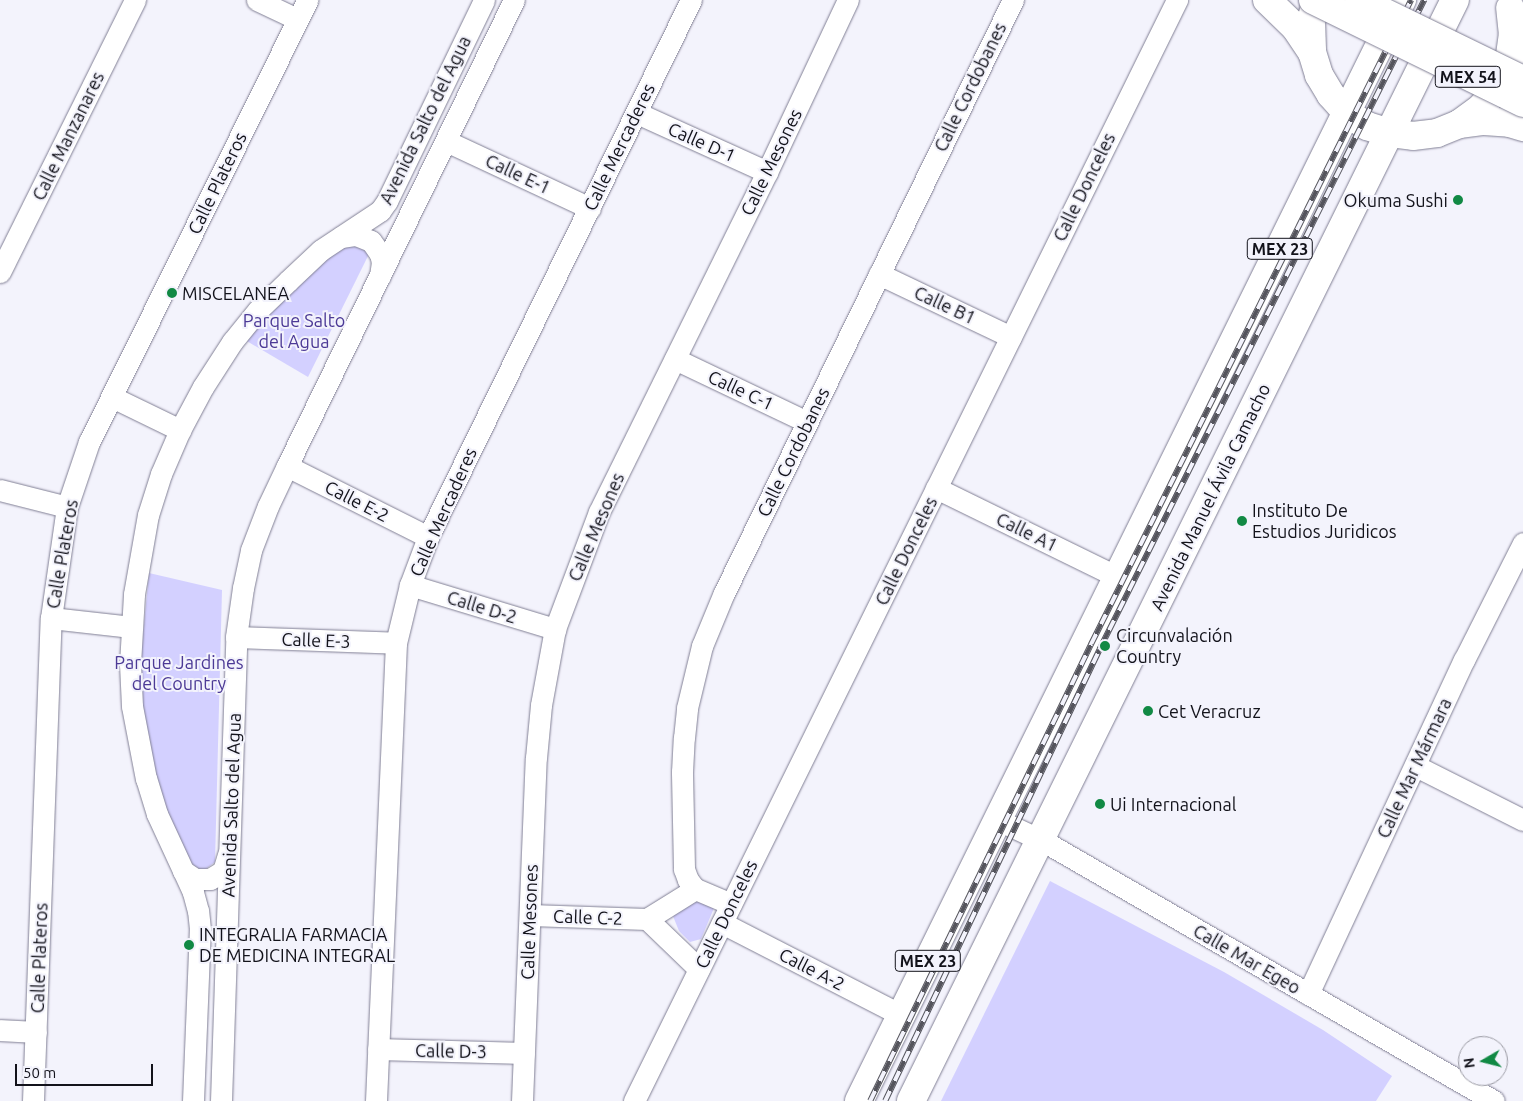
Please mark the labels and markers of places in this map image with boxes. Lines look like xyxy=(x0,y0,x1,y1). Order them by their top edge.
place label: Okuma Sushi xyxy=(1344,189,1448,211)
marker: Okuma Sushi xyxy=(1452,194,1464,206)
place label: MISCELANEA xyxy=(182,282,289,304)
marker: MISCELANEA xyxy=(166,287,178,299)
place label: Instituto De Estudios Juridicos xyxy=(1252,500,1397,542)
marker: Instituto De Estudios Juridicos xyxy=(1236,515,1248,527)
place label: Circunvalación Country xyxy=(1116,625,1233,668)
marker: Circunvalación Country xyxy=(1098,639,1112,653)
place label: Cet Veracruz xyxy=(1158,700,1261,722)
marker: Cet Veracruz xyxy=(1142,705,1154,717)
place label: Ui Internacional xyxy=(1110,793,1237,815)
marker: Ui Internacional xyxy=(1094,798,1106,810)
place label: INTEGRALIA FARMACIA DE MEDICINA INTEGRAL xyxy=(199,924,395,966)
marker: INTEGRALIA FARMACIA DE MEDICINA INTEGRAL xyxy=(183,939,195,951)

